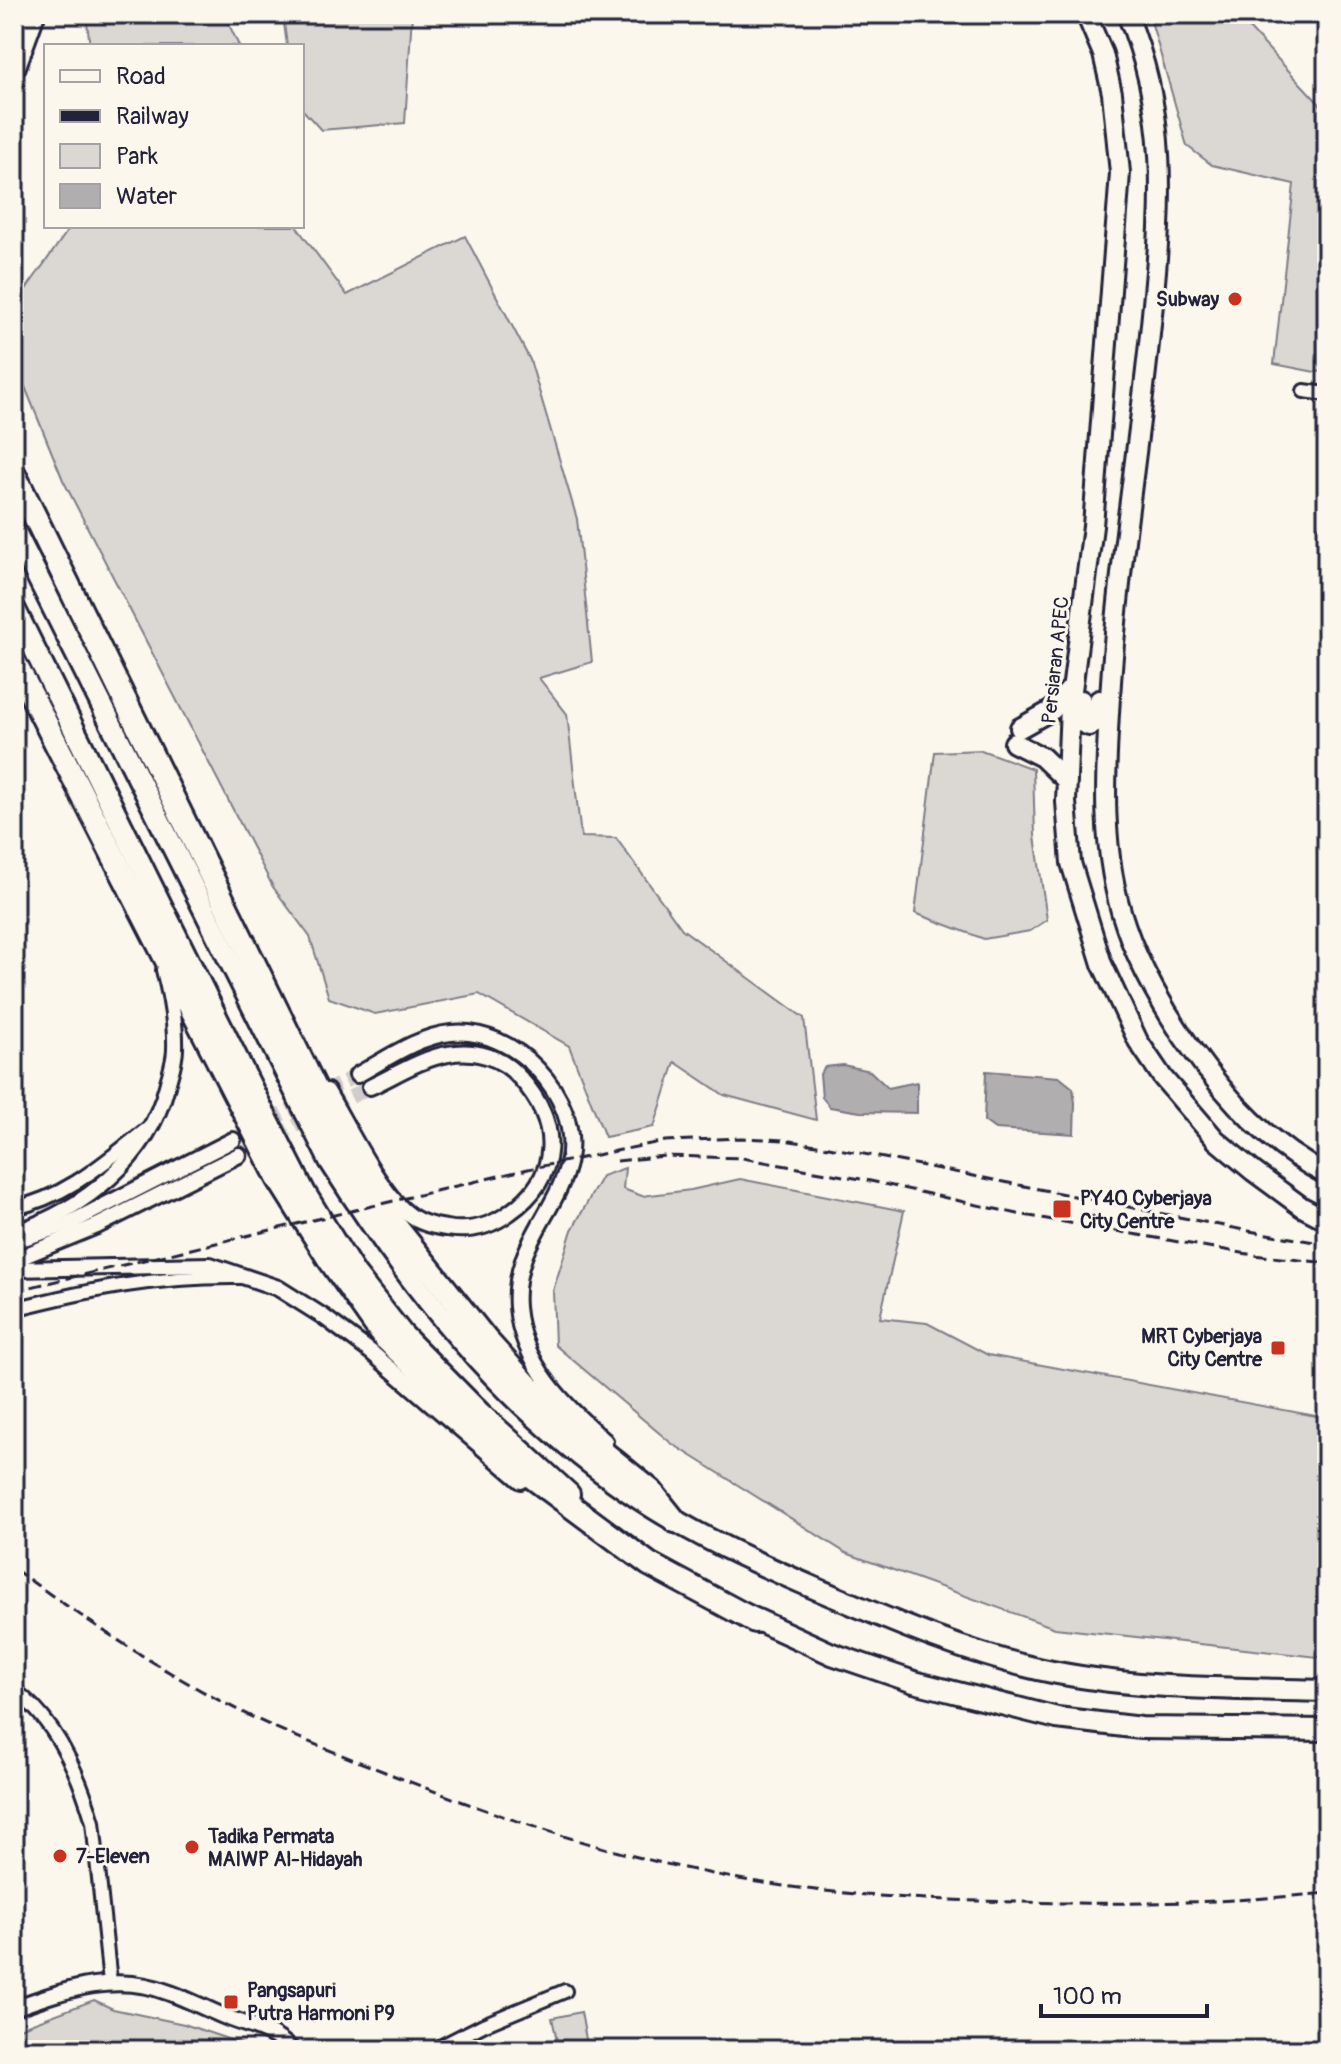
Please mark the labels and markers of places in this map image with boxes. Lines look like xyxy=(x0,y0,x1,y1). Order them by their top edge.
place label: Subway xyxy=(1156,287,1219,312)
marker: Subway xyxy=(1226,290,1244,308)
place label: PY40 Cyberjaya City Centre xyxy=(1080,1186,1212,1234)
marker: PY40 Cyberjaya City Centre xyxy=(1051,1198,1073,1220)
place label: MRT Cyberjaya City Centre xyxy=(1141,1324,1263,1372)
marker: MRT Cyberjaya City Centre xyxy=(1269,1339,1287,1357)
place label: Tadika Permata MAIWP Al-Hidayah xyxy=(207,1824,362,1872)
marker: Tadika Permata MAIWP Al-Hidayah xyxy=(183,1838,201,1856)
place label: 7-Eleven xyxy=(76,1844,150,1869)
marker: 7-Eleven xyxy=(51,1847,69,1865)
place label: Pangsapuri Putra Harmoni P9 xyxy=(247,1978,395,2026)
marker: Pangsapuri Putra Harmoni P9 xyxy=(222,1993,240,2011)

